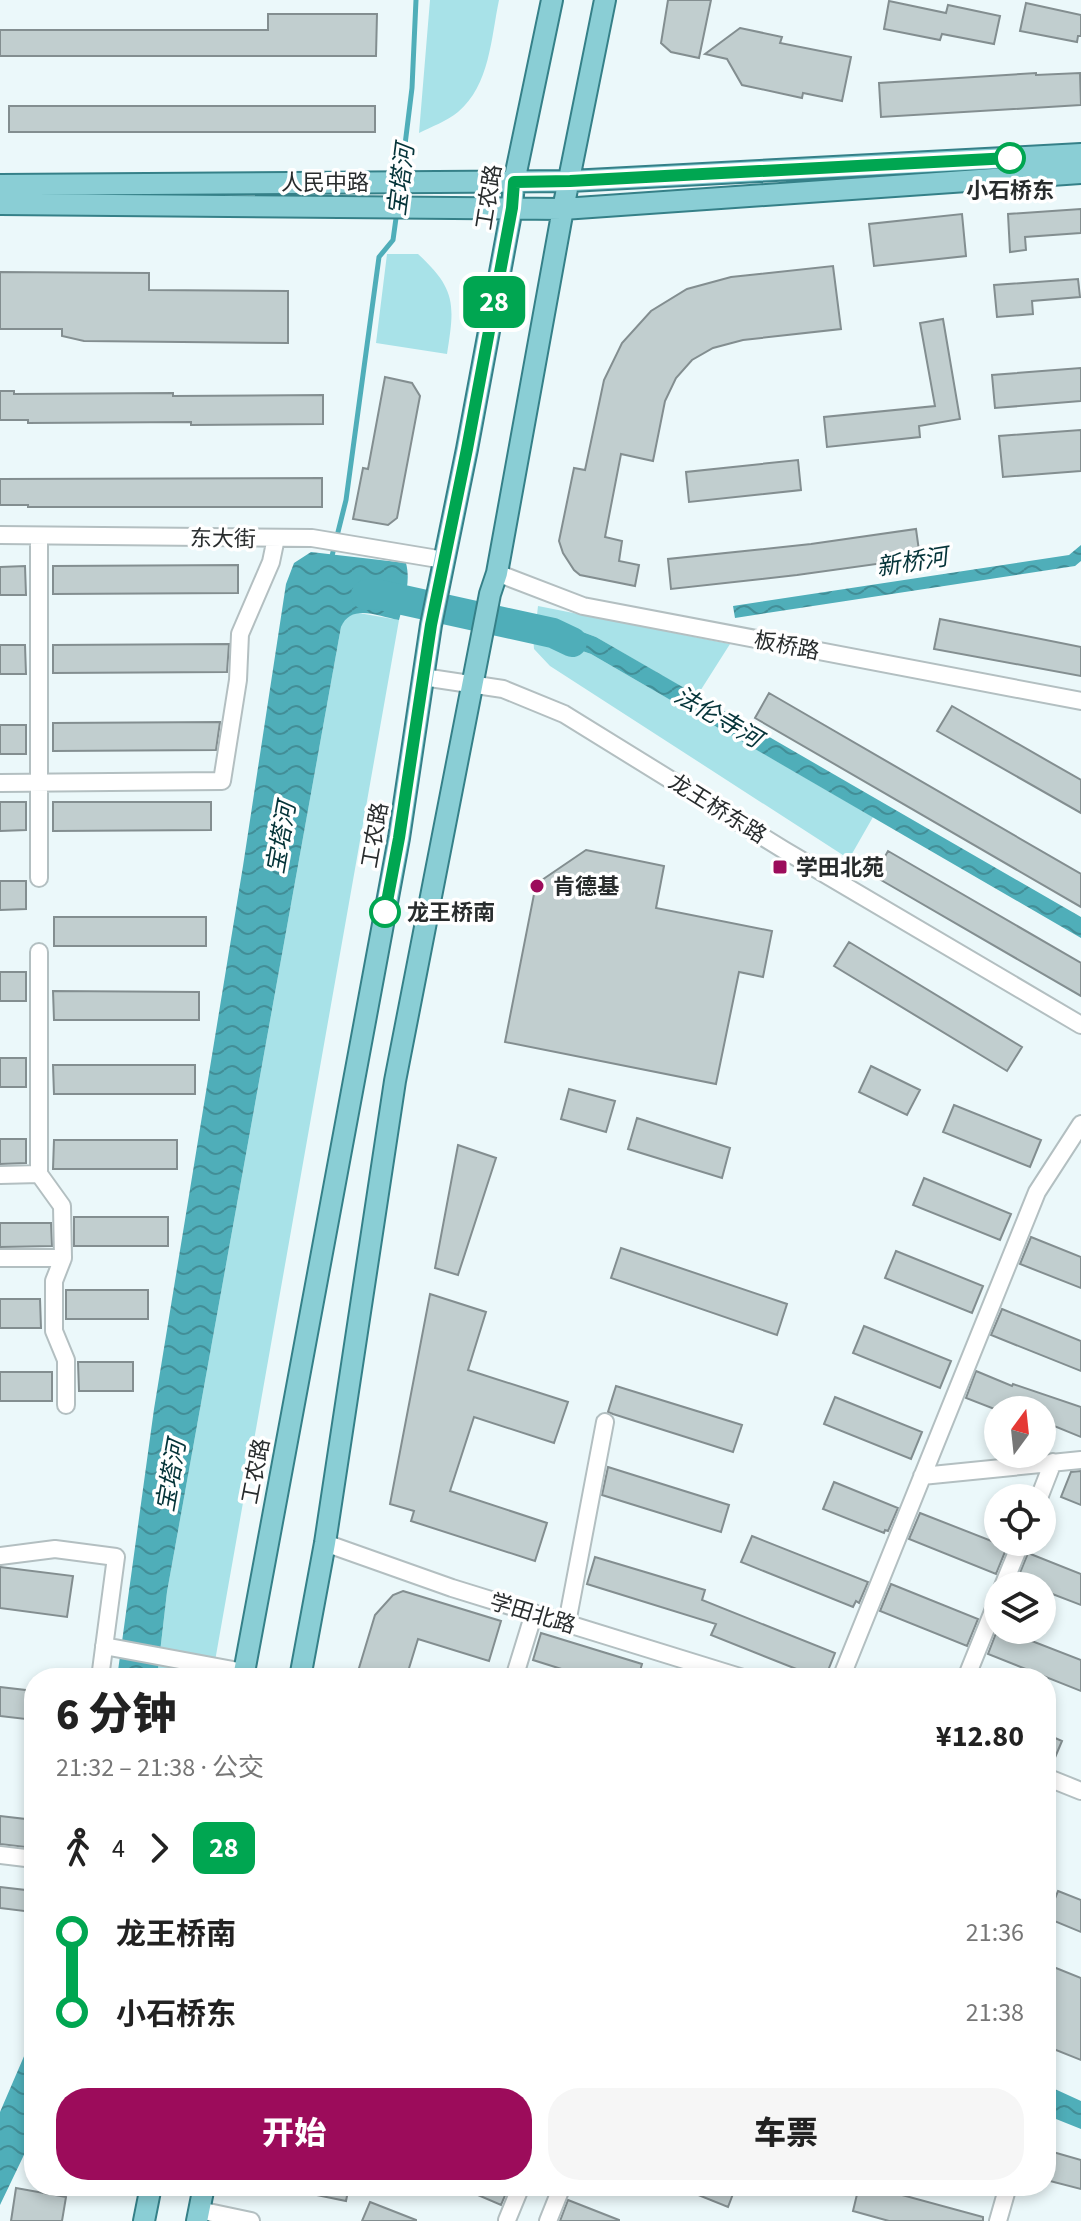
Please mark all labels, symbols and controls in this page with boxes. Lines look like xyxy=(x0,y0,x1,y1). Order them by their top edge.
water label: 宝塔河 xyxy=(380,138,424,218)
marker: 小石桥东 xyxy=(995,143,1025,173)
street label: 工农路 xyxy=(468,162,510,232)
street label: 人民中路 xyxy=(281,167,369,199)
place label: 小石桥东 xyxy=(966,175,1054,207)
line badge: 28 xyxy=(458,276,530,328)
text: 28 xyxy=(479,282,509,322)
street label: 东大街 xyxy=(190,522,256,556)
water label: 新桥河 xyxy=(874,539,954,585)
street label: 板桥路 xyxy=(751,624,822,668)
water label: 法伦寺河 xyxy=(667,678,772,759)
street label: 龙王桥东路 xyxy=(662,766,773,852)
water label: 宝塔河 xyxy=(258,796,306,877)
street label: 工农路 xyxy=(353,800,396,870)
place label: 学田北苑 xyxy=(796,852,884,884)
marker: 学田北苑 xyxy=(771,858,789,876)
place label: 肯德基 xyxy=(553,871,619,903)
marker: 肯德基 xyxy=(528,877,546,895)
marker: 龙王桥南 xyxy=(370,897,400,927)
place label: 龙王桥南 xyxy=(407,897,495,929)
north arrow xyxy=(984,1396,1056,1468)
map controls xyxy=(984,1396,1056,1644)
water label: 宝塔河 xyxy=(148,1434,196,1515)
street label: 工农路 xyxy=(234,1436,278,1507)
button: locate xyxy=(984,1484,1056,1556)
button: layers xyxy=(984,1572,1056,1644)
street label: 学田北路 xyxy=(486,1586,579,1642)
text: 6 分钟 xyxy=(56,1684,176,1747)
text: ¥12.80 xyxy=(936,1715,1024,1758)
text: 21:32 – 21:38 · 公交 xyxy=(56,1749,264,1786)
icon: walk xyxy=(56,1826,100,1870)
icon: forward xyxy=(137,1826,181,1870)
text: 28 xyxy=(209,1828,239,1868)
text: 4 xyxy=(112,1830,125,1867)
text: 龙王桥南 xyxy=(116,1913,236,1956)
text: 21:36 xyxy=(966,1914,1024,1951)
text: 小石桥东 xyxy=(116,1993,236,2036)
text: 21:38 xyxy=(966,1994,1024,2031)
button: 开始 xyxy=(56,2088,532,2180)
button: 车票 xyxy=(548,2088,1024,2180)

